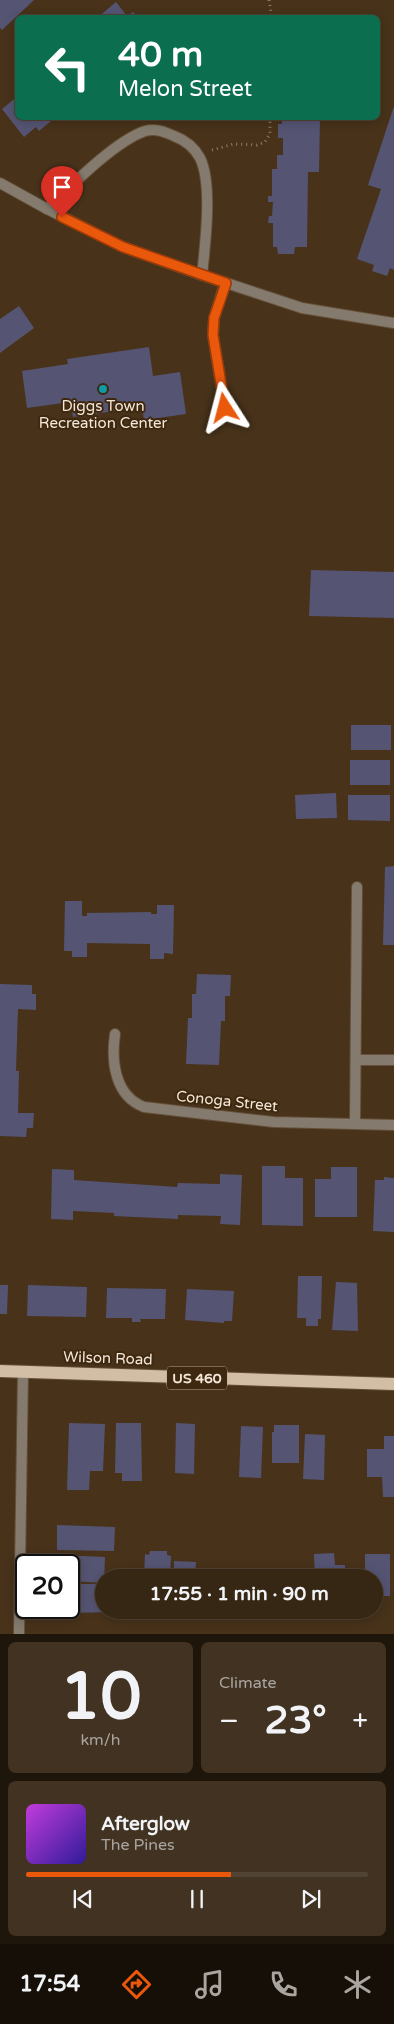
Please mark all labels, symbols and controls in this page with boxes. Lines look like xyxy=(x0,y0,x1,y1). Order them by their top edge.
text: 40 m xyxy=(118,34,203,76)
icon: left xyxy=(35,35,100,100)
text: Melon Street xyxy=(118,76,252,102)
pin xyxy=(41,166,83,217)
icon: arrive xyxy=(48,173,76,201)
position arrow xyxy=(198,381,250,433)
marker: Diggs Town Recreation Center xyxy=(97,383,109,395)
place label: Diggs Town Recreation Center xyxy=(39,397,168,432)
street label: Conoga Street xyxy=(175,1087,279,1115)
street label: Wilson Road xyxy=(63,1347,153,1369)
road number: US 460 xyxy=(167,1366,227,1390)
speed limit sign: 20 xyxy=(15,1554,80,1619)
text: 17:55 · 1 min · 90 m xyxy=(149,1583,329,1605)
text: 10 xyxy=(60,1658,141,1737)
text: Climate xyxy=(219,1673,277,1693)
text: 23° xyxy=(265,1698,327,1744)
text: − xyxy=(219,1704,239,1738)
text: + xyxy=(352,1704,368,1738)
text: km/h xyxy=(80,1730,121,1750)
text: Afterglow xyxy=(101,1813,190,1835)
text: The Pines xyxy=(101,1835,175,1855)
icon: previous xyxy=(69,1885,97,1913)
icon: pause xyxy=(183,1885,211,1913)
icon: next xyxy=(297,1885,325,1913)
icon: directions xyxy=(119,1967,154,2002)
icon: music xyxy=(192,1967,227,2002)
icon: phone xyxy=(266,1967,301,2002)
icon: climate xyxy=(340,1967,375,2002)
text: 17:54 xyxy=(19,1971,80,1997)

